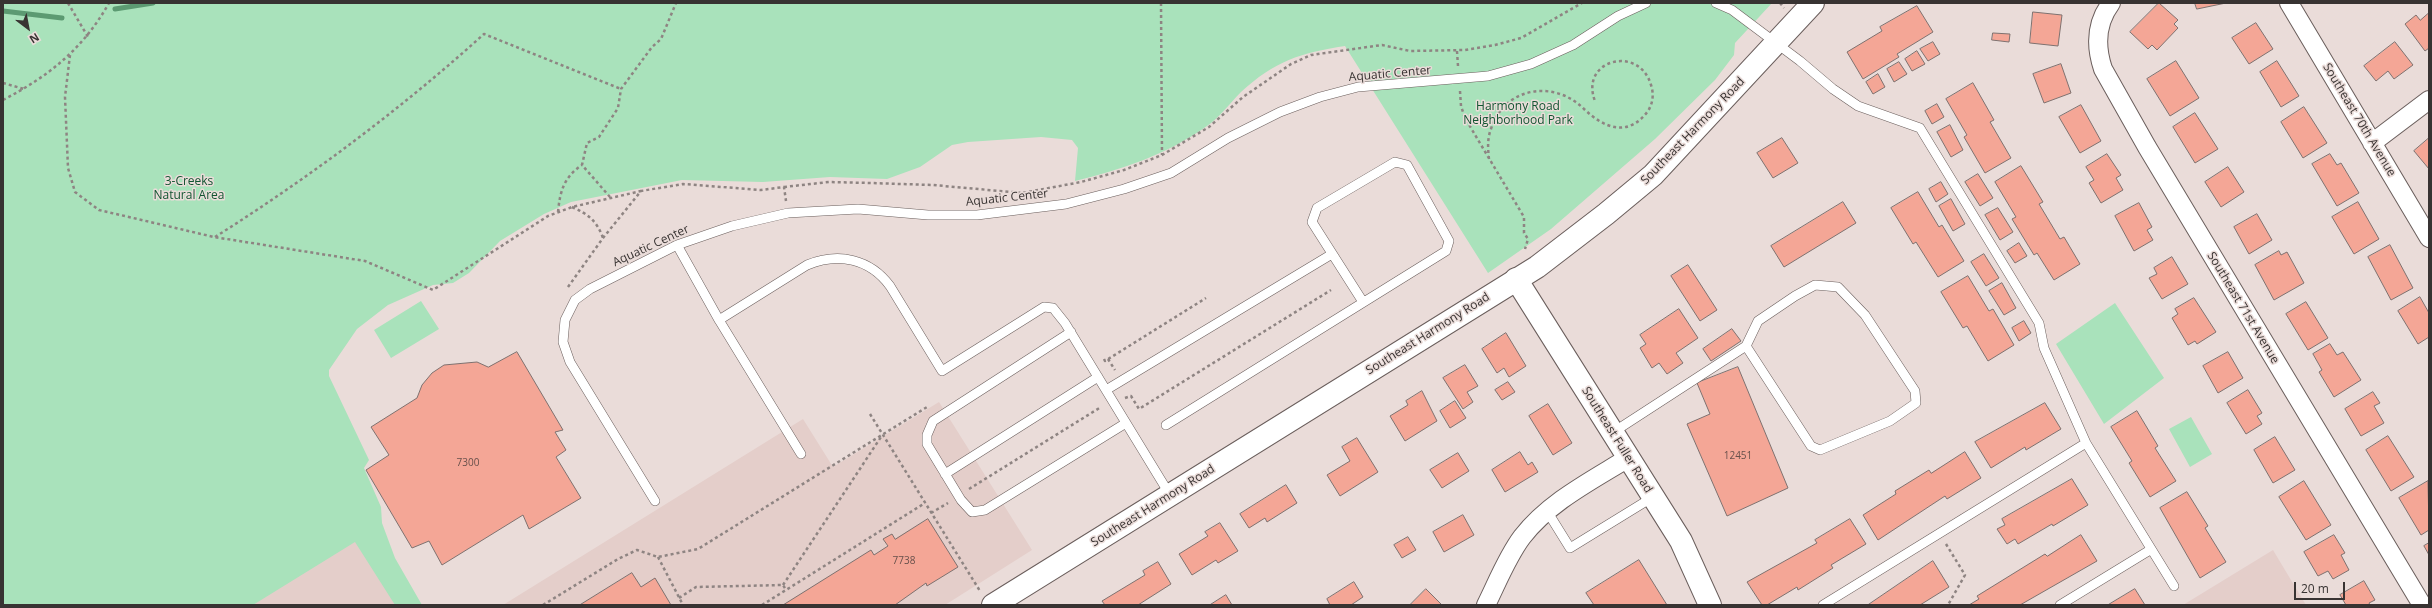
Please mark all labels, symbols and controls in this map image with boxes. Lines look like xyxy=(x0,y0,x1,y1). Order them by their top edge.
north arrow xyxy=(8,8,48,48)
text: N xyxy=(27,30,42,47)
street label: Southeast 70th Avenue xyxy=(2319,61,2399,179)
street label: Aquatic Center xyxy=(1348,63,1432,85)
street label: Southeast Harmony Road xyxy=(1638,74,1748,188)
park label: Harmony Road Neighborhood Park xyxy=(1463,100,1573,128)
park label: 3-Creeks Natural Area xyxy=(154,175,224,203)
street label: Aquatic Center xyxy=(965,187,1049,209)
street label: Aquatic Center xyxy=(610,222,692,270)
street label: Southeast 71st Avenue xyxy=(2204,249,2282,367)
street label: Southeast Harmony Road xyxy=(1363,290,1493,378)
street label: Southeast Fuller Road xyxy=(1578,384,1656,496)
house number: 12451 xyxy=(1724,450,1752,462)
house number: 7300 xyxy=(457,457,479,469)
street label: Southeast Harmony Road xyxy=(1088,462,1218,550)
house number: 7738 xyxy=(893,555,915,567)
scale bar xyxy=(2296,574,2347,600)
text: 20 m xyxy=(2301,580,2329,597)

